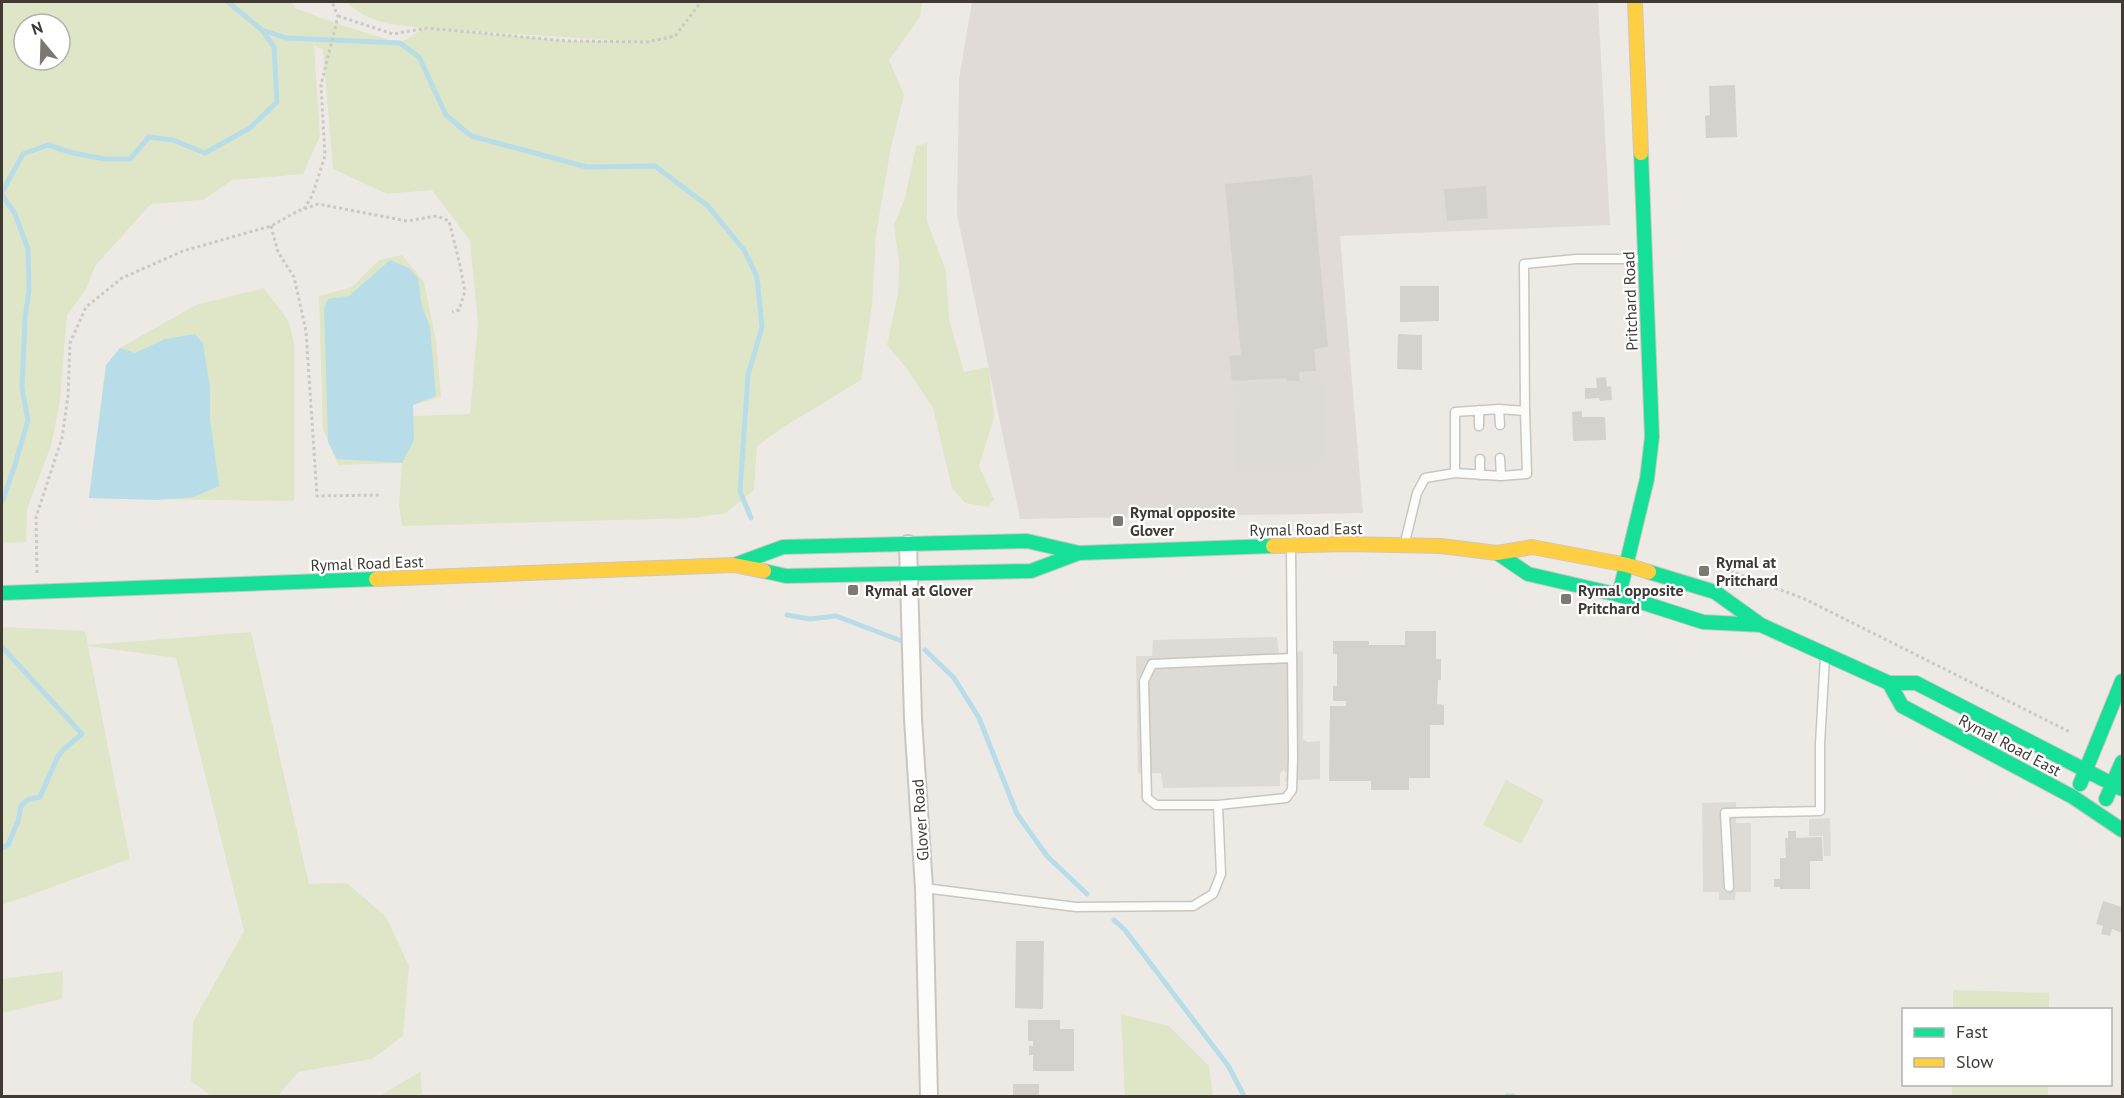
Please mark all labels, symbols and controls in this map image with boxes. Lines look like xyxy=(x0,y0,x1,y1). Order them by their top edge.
north arrow xyxy=(12,12,72,72)
text: N xyxy=(29,17,45,39)
street label: Pritchard Road xyxy=(1618,251,1642,351)
place label: Rymal opposite Glover xyxy=(1130,502,1236,540)
marker: Rymal opposite Glover xyxy=(1111,514,1125,528)
street label: Rymal Road East xyxy=(1249,518,1363,540)
street label: Rymal Road East xyxy=(310,551,424,575)
place label: Rymal at Pritchard xyxy=(1716,552,1778,590)
marker: Rymal at Pritchard xyxy=(1697,564,1711,578)
place label: Rymal at Glover xyxy=(865,580,973,600)
place label: Rymal opposite Pritchard xyxy=(1578,580,1684,618)
marker: Rymal at Glover xyxy=(846,583,860,597)
marker: Rymal opposite Pritchard xyxy=(1559,592,1573,606)
street label: Rymal Road East xyxy=(1955,710,2065,781)
street label: Glover Road xyxy=(907,778,933,862)
legend xyxy=(1902,1008,2112,1086)
text: Fast xyxy=(1956,1020,1988,1043)
text: Slow xyxy=(1956,1050,1994,1073)

